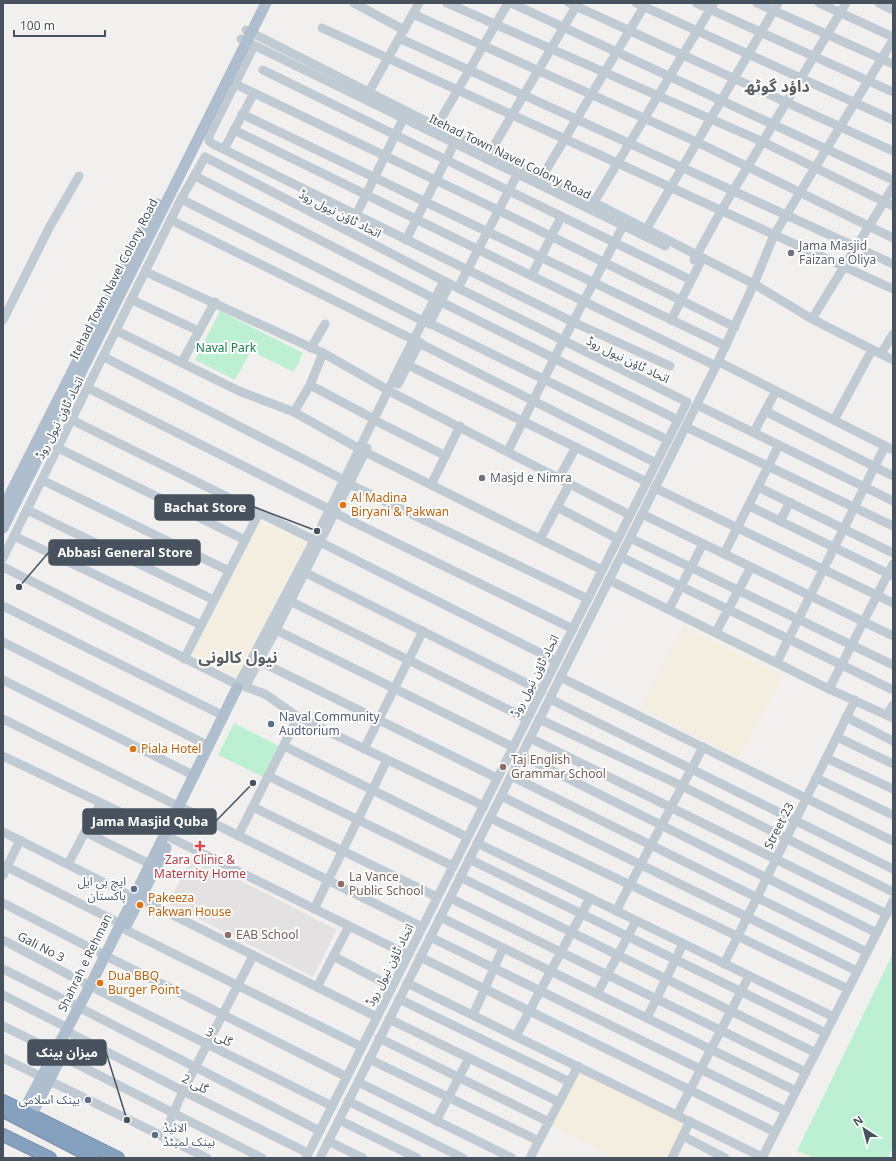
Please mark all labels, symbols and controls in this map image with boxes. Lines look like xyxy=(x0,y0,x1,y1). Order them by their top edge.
scale bar xyxy=(14,12,105,38)
text: 100 m xyxy=(20,17,55,34)
district label: داؤد گوٹھ xyxy=(744,75,810,97)
street label: Itehad Town Navel Colony Road xyxy=(426,110,594,203)
street label: اتحاد ٹاؤن نیول روڈ xyxy=(296,185,385,242)
street label: Itehad Town Navel Colony Road xyxy=(66,195,162,362)
place label: Jama Masjid Faizan e Oliya xyxy=(798,237,876,268)
marker: Jama Masjid Faizan e Oliya xyxy=(786,248,796,258)
street label: اتحاد ٹاؤن نیول روڈ xyxy=(584,332,673,387)
park label: Naval Park xyxy=(196,339,257,356)
street label: اتحاد ٹاؤن نیول روڈ xyxy=(31,373,88,462)
place label: Masjd e Nimra xyxy=(490,469,572,486)
marker: Masjd e Nimra xyxy=(477,473,487,483)
place label: Al Madina Biryani & Pakwan xyxy=(351,489,449,520)
callout: Bachat Store xyxy=(155,495,254,520)
text: Bachat Store xyxy=(164,498,247,516)
marker: Al Madina Biryani & Pakwan xyxy=(338,500,348,510)
callout: Abbasi General Store xyxy=(49,540,200,565)
text: Abbasi General Store xyxy=(57,543,193,561)
street label: اتحاد ٹاؤن نیول روڈ xyxy=(506,631,563,720)
district label: نیول کالونی xyxy=(198,646,278,668)
place label: Naval Community Audtorium xyxy=(279,708,380,739)
marker: Naval Community Audtorium xyxy=(266,719,276,729)
place label: Piala Hotel xyxy=(141,740,201,757)
marker: Piala Hotel xyxy=(128,744,138,754)
place label: Taj English Grammar School xyxy=(511,751,606,782)
marker: Taj English Grammar School xyxy=(498,762,508,772)
street label: Street 23 xyxy=(760,799,798,852)
callout: Jama Masjid Quba xyxy=(83,809,216,834)
text: Jama Masjid Quba xyxy=(91,812,208,830)
marker: Zara Clinic & Maternity Home xyxy=(194,840,206,852)
place label: Zara Clinic & Maternity Home xyxy=(154,851,246,882)
place label: La Vance Public School xyxy=(349,868,424,899)
place label: ایچ بی ایل پاکستان xyxy=(77,873,126,904)
marker: La Vance Public School xyxy=(336,879,346,889)
marker: ایچ بی ایل پاکستان xyxy=(129,884,139,894)
place label: Pakeeza Pakwan House xyxy=(148,889,231,920)
marker: Pakeeza Pakwan House xyxy=(135,900,145,910)
street label: Shahrah e Rehman xyxy=(53,911,116,1015)
street label: اتحاد ٹاؤن نیول روڈ xyxy=(361,920,418,1009)
place label: EAB School xyxy=(236,926,299,943)
street label: Gali No 3 xyxy=(15,927,68,966)
marker: EAB School xyxy=(223,930,233,940)
place label: Dua BBQ Burger Point xyxy=(108,967,180,998)
marker: Dua BBQ Burger Point xyxy=(95,978,105,988)
street label: گلی 3 xyxy=(203,1023,236,1051)
callout: میزان بینک xyxy=(28,1040,106,1065)
text: میزان بینک xyxy=(36,1043,98,1061)
street label: گلی 2 xyxy=(179,1070,212,1098)
place label: بینک اسلامی xyxy=(19,1091,80,1108)
marker: بینک اسلامی xyxy=(83,1095,93,1105)
north arrow xyxy=(844,1109,884,1149)
text: N xyxy=(850,1112,866,1129)
place label: الائیڈ بینک لمیٹڈ xyxy=(163,1119,215,1150)
marker: الائیڈ بینک لمیٹڈ xyxy=(150,1130,160,1140)

